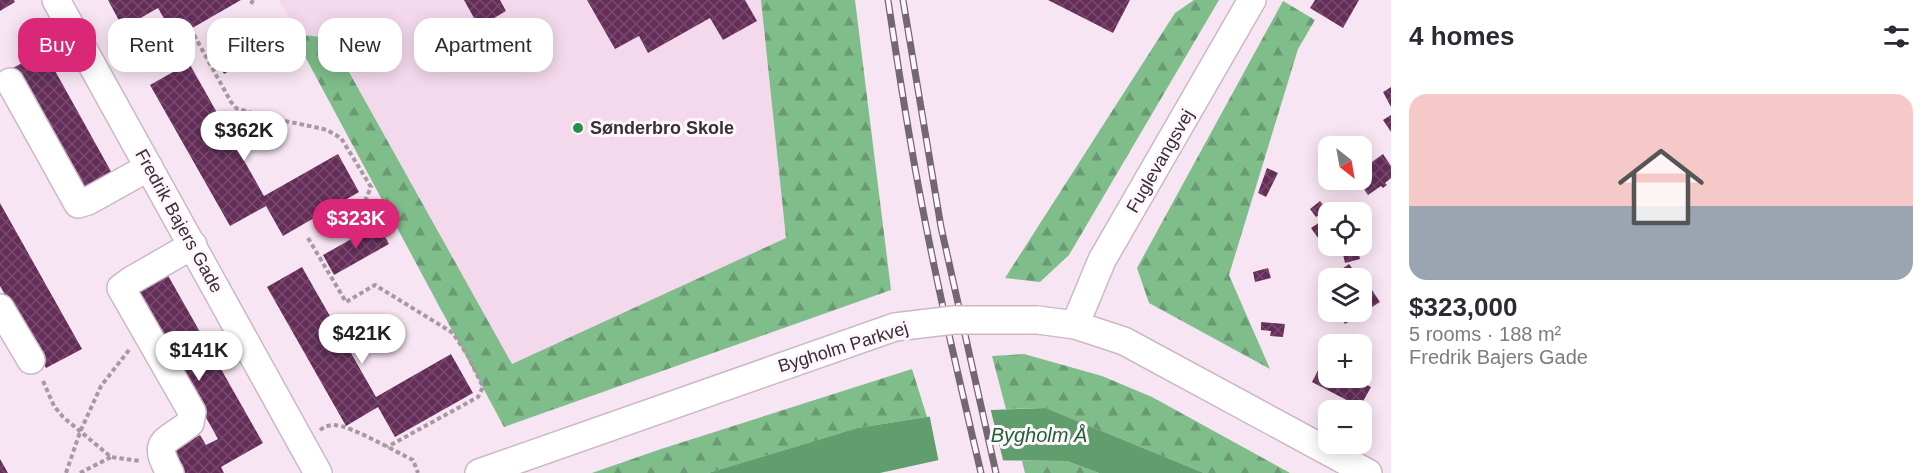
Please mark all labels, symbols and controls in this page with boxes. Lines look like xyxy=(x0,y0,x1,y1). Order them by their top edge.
chip: Buy xyxy=(18,18,96,72)
chip: Rent xyxy=(108,18,195,72)
chip: Filters xyxy=(207,18,306,72)
chip: New xyxy=(318,18,402,72)
chip: Apartment xyxy=(414,18,553,72)
icon: filters xyxy=(1880,20,1913,53)
text: 4 homes xyxy=(1409,21,1515,51)
street label: Fuglevangsvej xyxy=(1122,106,1198,216)
pin: $362K xyxy=(202,111,286,162)
place label: Sønderbro Skole xyxy=(590,118,734,138)
text: $362K xyxy=(215,119,273,141)
marker: Sønderbro Skole xyxy=(571,121,585,135)
icon: home xyxy=(1607,133,1715,241)
north arrow xyxy=(1318,136,1372,190)
map controls xyxy=(1318,136,1372,454)
street label: Fredrik Bajers Gade xyxy=(131,146,227,296)
pin: $323K xyxy=(314,199,398,250)
button: locate xyxy=(1318,202,1372,256)
text: $323K xyxy=(327,207,385,229)
button: layers xyxy=(1318,268,1372,322)
text: $323,000 xyxy=(1409,292,1517,322)
pin: $421K xyxy=(320,314,404,365)
street label: Bygholm Parkvej xyxy=(775,318,911,376)
text: $421K xyxy=(333,322,391,344)
text: 5 rooms · 188 m² xyxy=(1409,323,1561,345)
pin: $141K xyxy=(157,331,241,382)
button: + xyxy=(1318,334,1372,388)
text: $141K xyxy=(170,339,228,361)
text: Fredrik Bajers Gade xyxy=(1409,346,1588,368)
button: − xyxy=(1318,400,1372,454)
water label: Bygholm Å xyxy=(991,424,1087,446)

